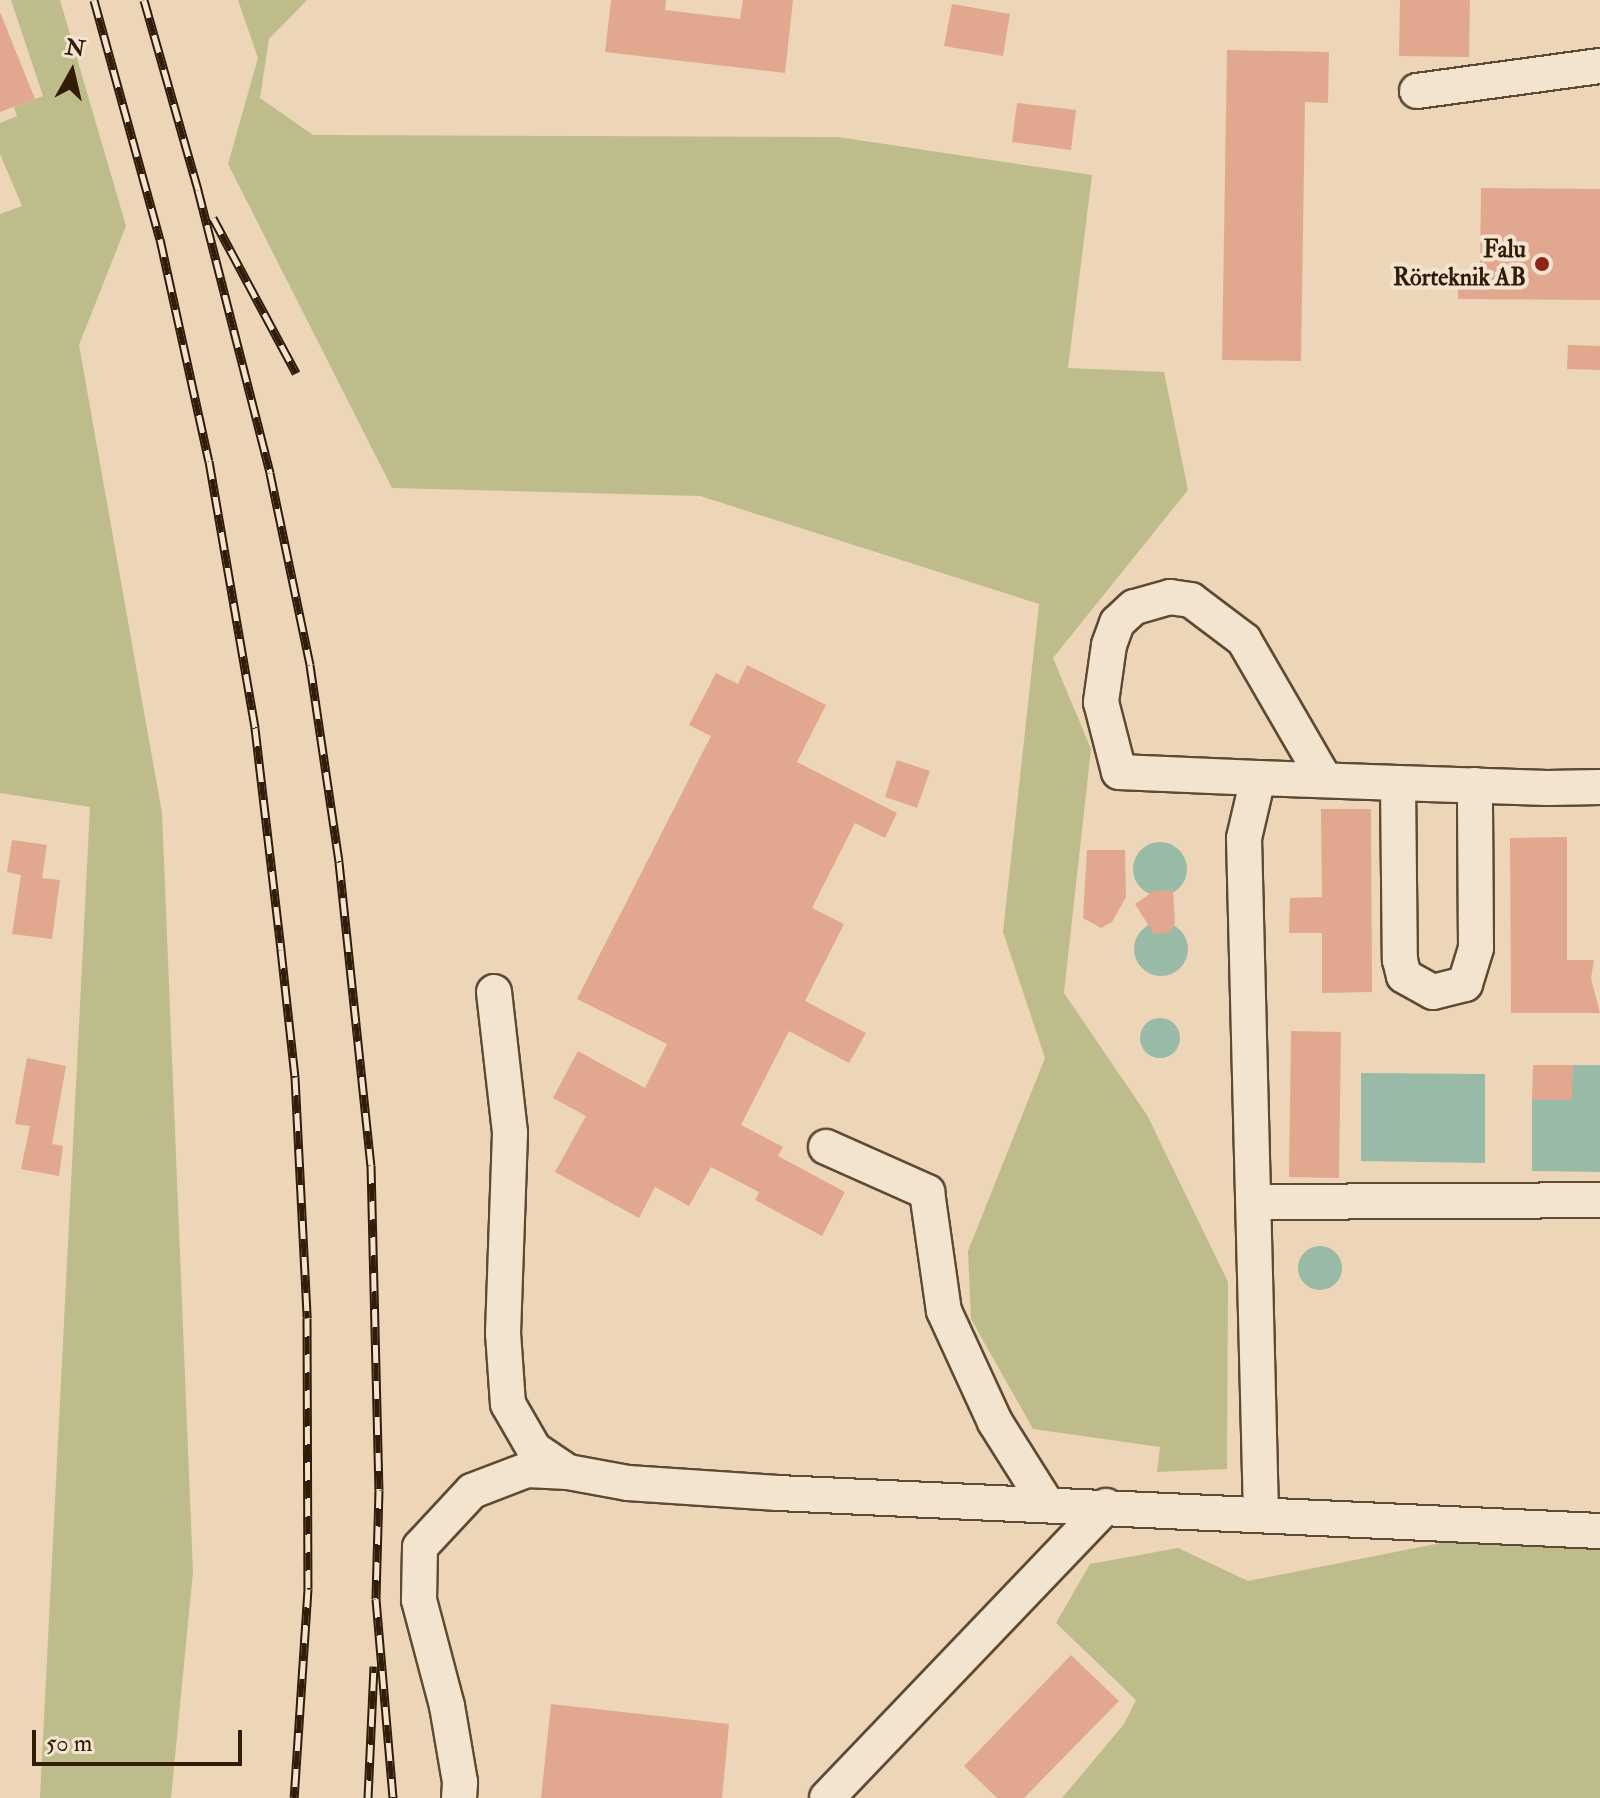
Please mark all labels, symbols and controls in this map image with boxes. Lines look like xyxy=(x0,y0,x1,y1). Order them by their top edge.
north arrow xyxy=(32,32,112,112)
text: N xyxy=(64,33,87,63)
place label: Falu Rörteknik AB xyxy=(1393,236,1526,292)
marker: Falu Rörteknik AB xyxy=(1533,255,1551,273)
scale bar xyxy=(36,1714,246,1764)
text: 50 m xyxy=(46,1728,92,1759)

